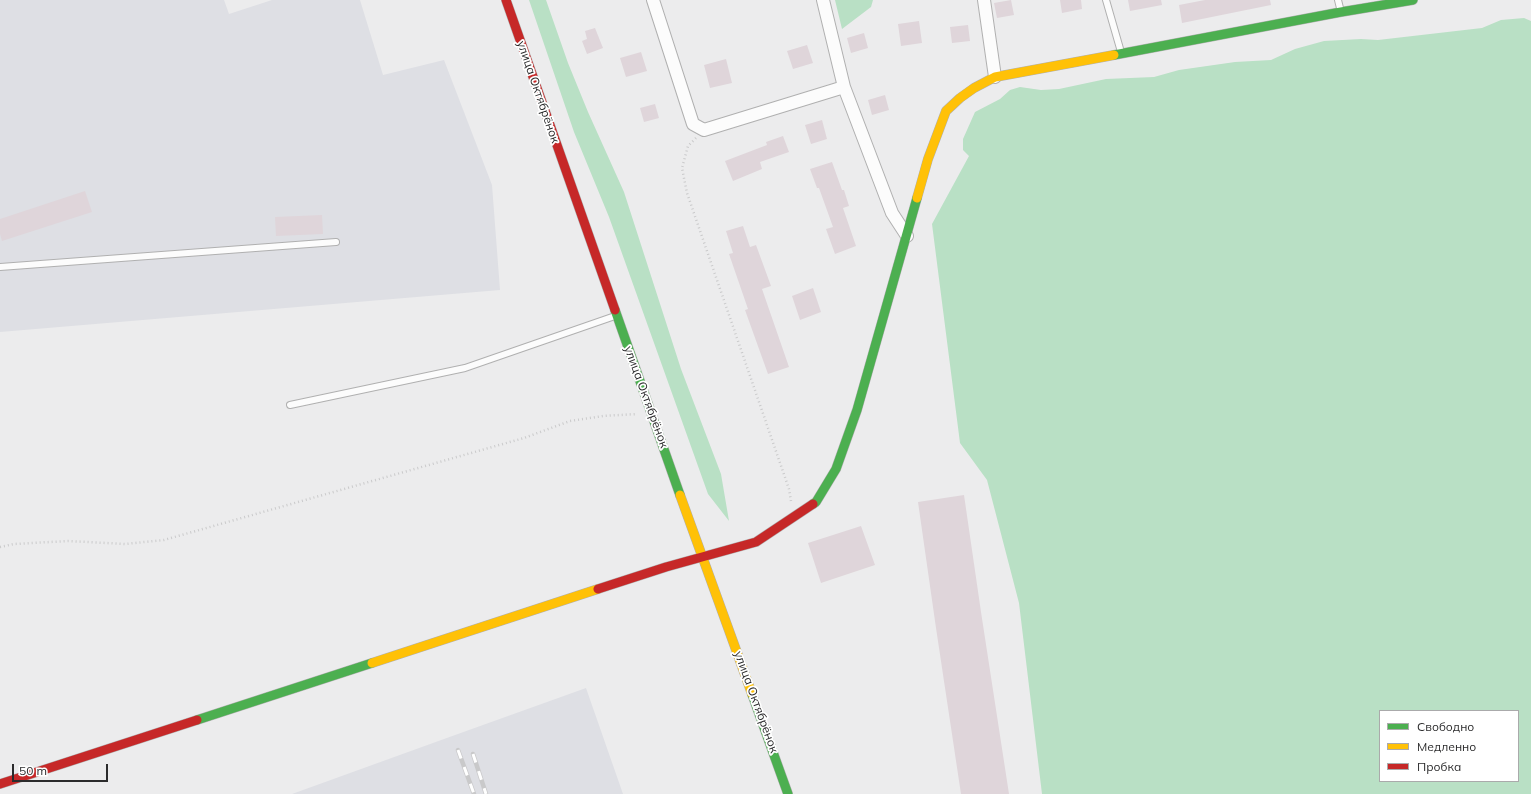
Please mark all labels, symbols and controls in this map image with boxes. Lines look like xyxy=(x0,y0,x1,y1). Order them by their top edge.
street label: улица Октябрёнок xyxy=(514,39,562,145)
street label: улица Октябрёнок xyxy=(621,344,671,450)
street label: улица Октябрёнок xyxy=(731,649,781,755)
legend xyxy=(1379,710,1519,782)
text: Свободно xyxy=(1417,719,1474,734)
text: Медленно xyxy=(1417,739,1476,754)
scale bar xyxy=(14,756,110,782)
text: Пробка xyxy=(1417,759,1461,774)
text: 50 m xyxy=(19,763,47,778)

